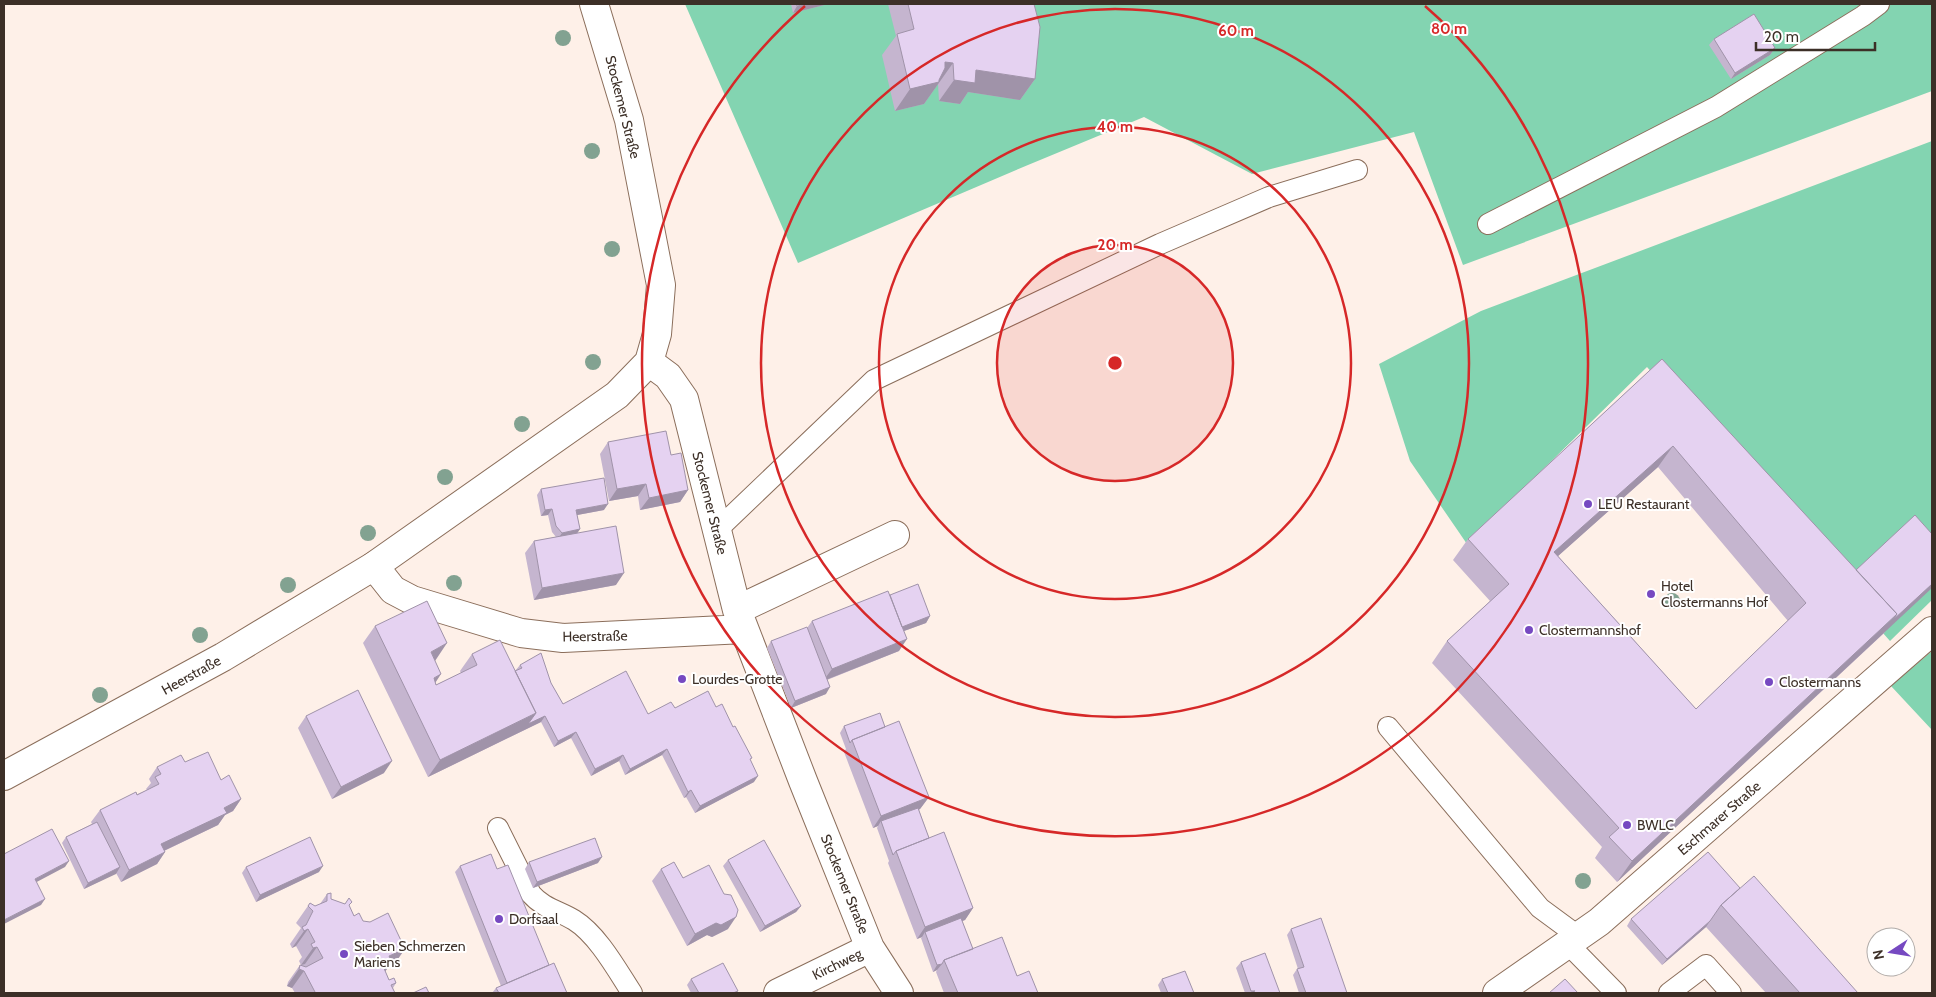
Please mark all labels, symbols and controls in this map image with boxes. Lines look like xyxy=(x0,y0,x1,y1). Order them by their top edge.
text: 80 m xyxy=(1431,20,1467,38)
scale bar xyxy=(1756,20,1875,52)
text: 60 m xyxy=(1218,22,1254,40)
text: 20 m xyxy=(1764,28,1799,46)
street label: Stockemer Straße xyxy=(601,54,645,160)
text: 40 m xyxy=(1097,118,1133,136)
text: 20 m xyxy=(1098,236,1132,254)
centre of rings xyxy=(1106,354,1124,372)
street label: Stockemer Straße xyxy=(688,450,732,556)
place label: LEU Restaurant xyxy=(1598,495,1690,513)
marker: LEU Restaurant xyxy=(1582,498,1594,510)
place label: Hotel Clostermanns Hof xyxy=(1661,577,1769,611)
marker: Hotel Clostermanns Hof xyxy=(1645,588,1657,600)
place label: Clostermannshof xyxy=(1539,621,1641,639)
marker: Clostermannshof xyxy=(1523,624,1535,636)
street label: Heerstraße xyxy=(562,626,628,646)
street label: Heerstraße xyxy=(158,651,224,699)
place label: Lourdes-Grotte xyxy=(692,670,783,688)
marker: Lourdes-Grotte xyxy=(676,673,688,685)
place label: Clostermanns xyxy=(1779,673,1861,691)
marker: Clostermanns xyxy=(1763,676,1775,688)
street label: Eschmarer Straße xyxy=(1674,777,1764,859)
place label: BWLC xyxy=(1637,816,1674,834)
marker: BWLC xyxy=(1621,819,1633,831)
street label: Stockemer Straße xyxy=(817,832,873,936)
place label: Dorfsaal xyxy=(509,910,559,928)
marker: Dorfsaal xyxy=(493,913,505,925)
north arrow xyxy=(1866,927,1916,977)
place label: Sieben Schmerzen Mariens xyxy=(354,937,466,971)
street label: Kirchweg xyxy=(809,944,866,984)
marker: Sieben Schmerzen Mariens xyxy=(338,948,350,960)
text: N xyxy=(1868,948,1888,961)

